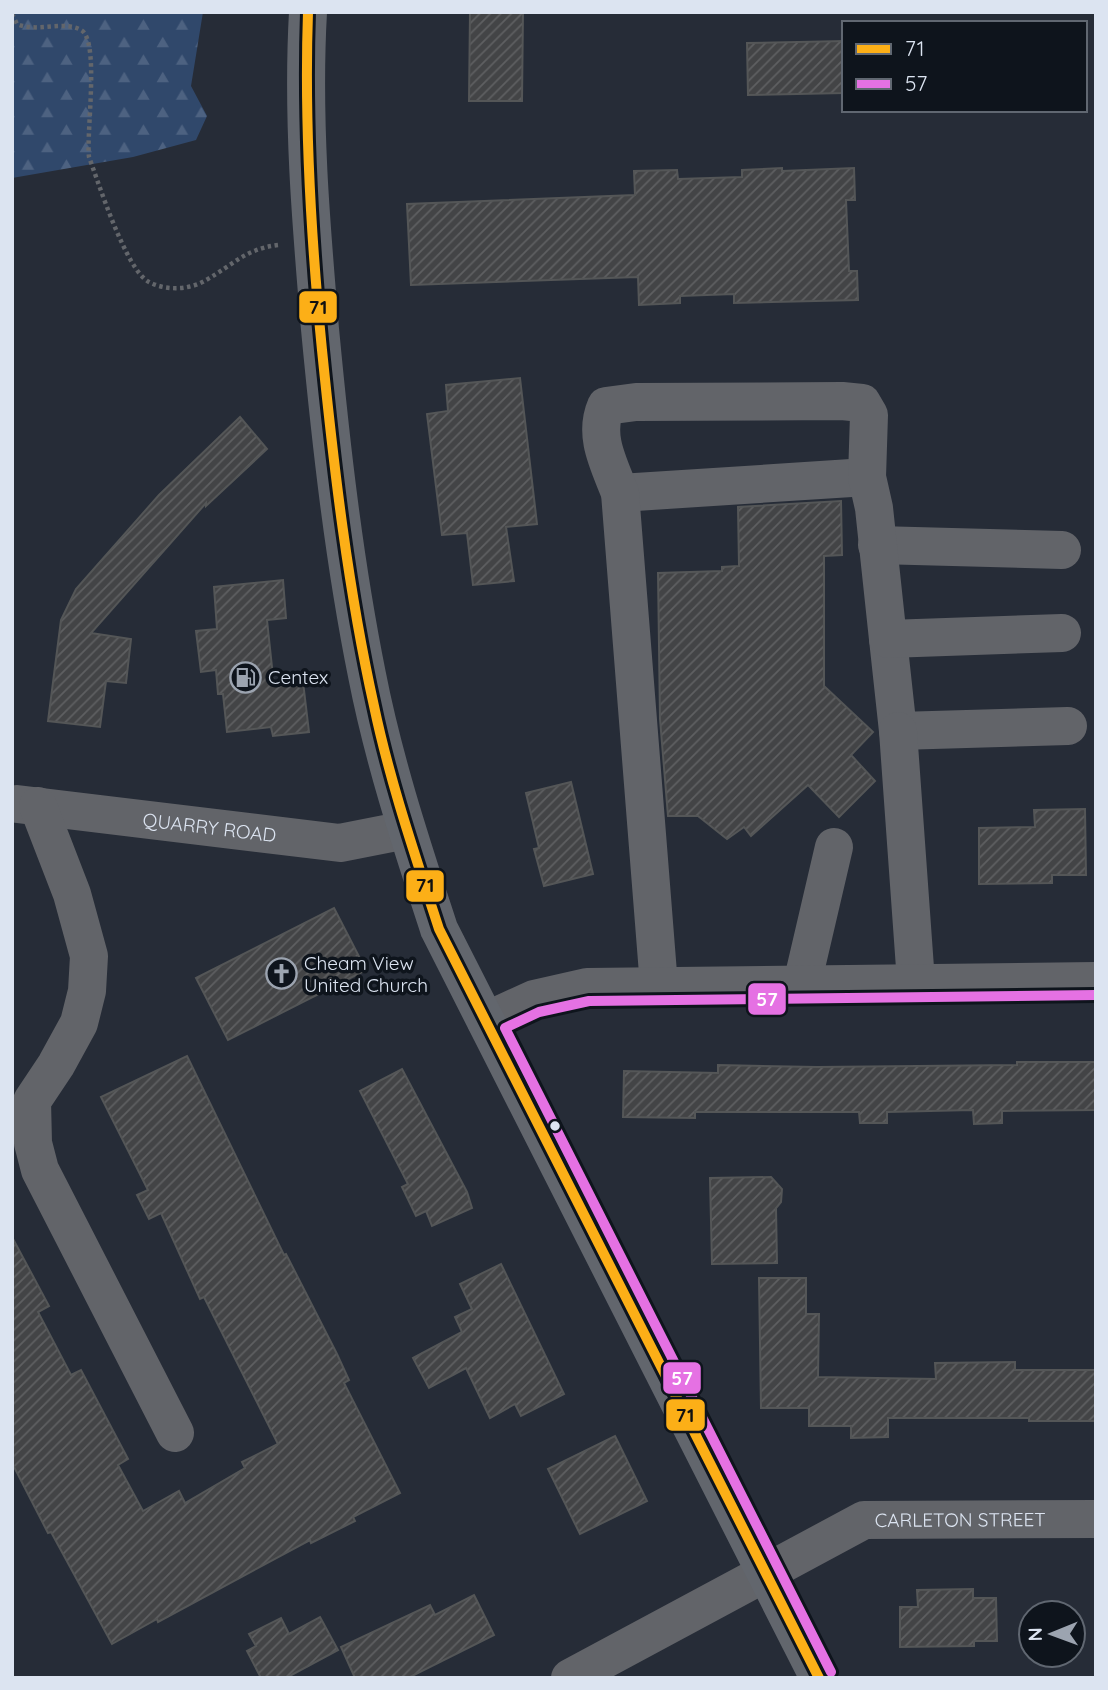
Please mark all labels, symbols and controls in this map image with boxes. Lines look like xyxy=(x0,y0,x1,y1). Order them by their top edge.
legend xyxy=(842,21,1087,112)
text: 71 xyxy=(905,35,925,61)
text: 57 xyxy=(905,70,927,96)
line badge: 71 xyxy=(298,290,338,324)
text: 71 xyxy=(309,295,327,319)
fuel station icon: Centex xyxy=(228,660,262,694)
place label: Centex xyxy=(268,665,328,689)
street label: QUARRY ROAD xyxy=(142,807,278,847)
line badge: 71 xyxy=(405,869,445,903)
text: 71 xyxy=(416,873,434,897)
place label: Cheam View United Church xyxy=(304,951,428,997)
church icon: Cheam View United Church xyxy=(264,957,298,991)
line badge: 57 xyxy=(747,982,787,1016)
text: 57 xyxy=(756,987,778,1011)
unlabelled marker xyxy=(548,1119,562,1133)
line badge: 57 xyxy=(662,1361,702,1395)
text: 57 xyxy=(671,1366,693,1390)
line badge: 71 xyxy=(665,1398,706,1432)
text: 71 xyxy=(676,1403,694,1427)
street label: CARLETON STREET xyxy=(875,1507,1046,1532)
north arrow xyxy=(1017,1599,1087,1669)
text: N xyxy=(1023,1627,1047,1641)

